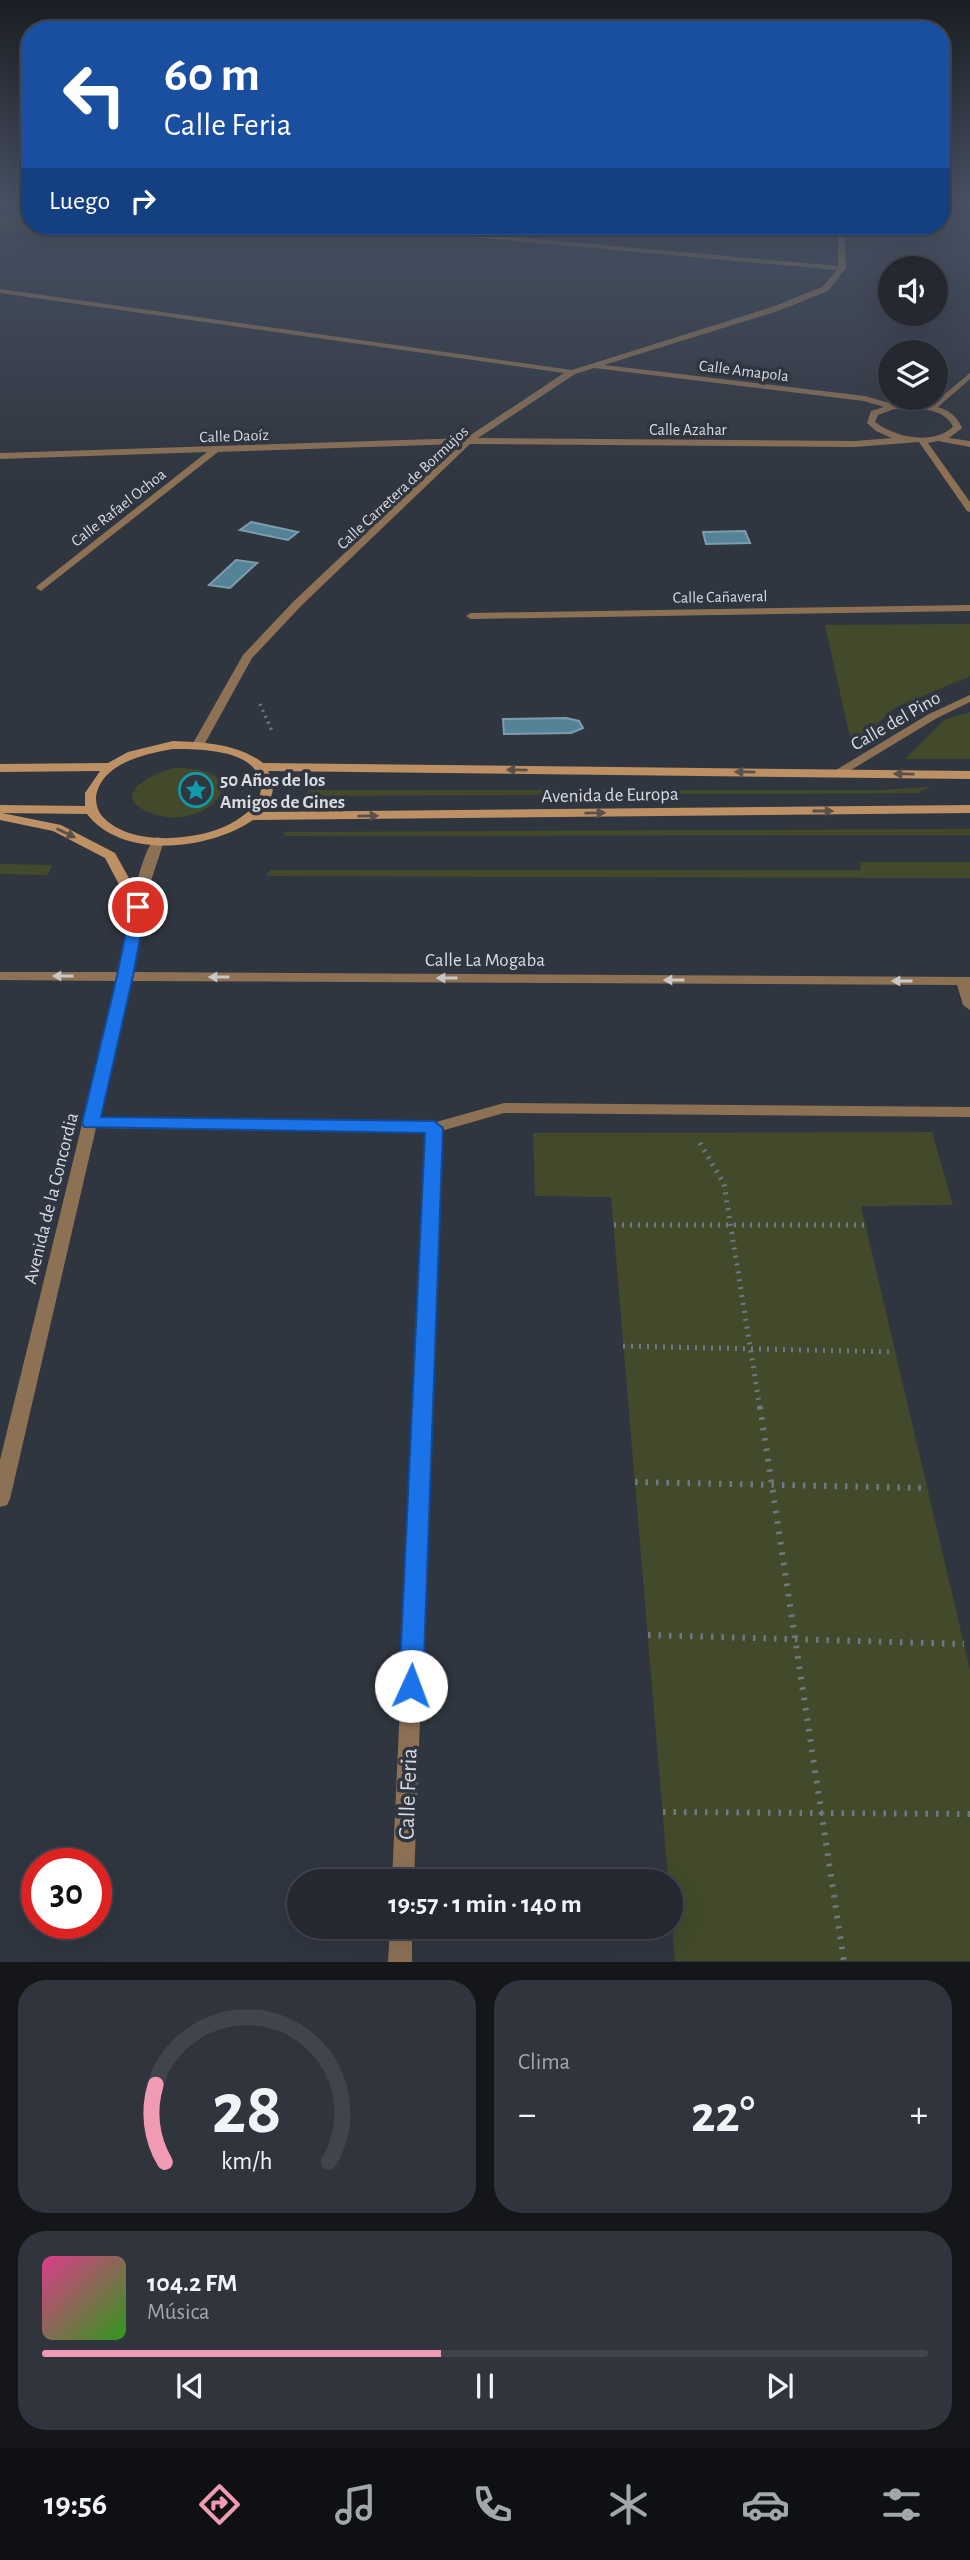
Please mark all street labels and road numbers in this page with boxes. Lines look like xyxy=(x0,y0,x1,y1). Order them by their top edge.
street label: Calle Amapola xyxy=(698,358,790,384)
street label: Calle Azahar xyxy=(649,422,728,438)
street label: Calle Carretera de Bormujos xyxy=(334,423,472,553)
street label: Calle Daoíz xyxy=(199,427,270,445)
street label: Calle Rafael Ochoa xyxy=(68,466,169,550)
street label: Calle Cañaveral xyxy=(672,588,768,606)
street label: Calle del Pino xyxy=(848,688,944,755)
street label: Avenida de Europa xyxy=(541,785,679,806)
street label: Calle La Mogaba xyxy=(425,951,545,970)
street label: Avenida de la Concordia xyxy=(21,1111,82,1286)
street label: Calle Feria xyxy=(395,1748,422,1840)

